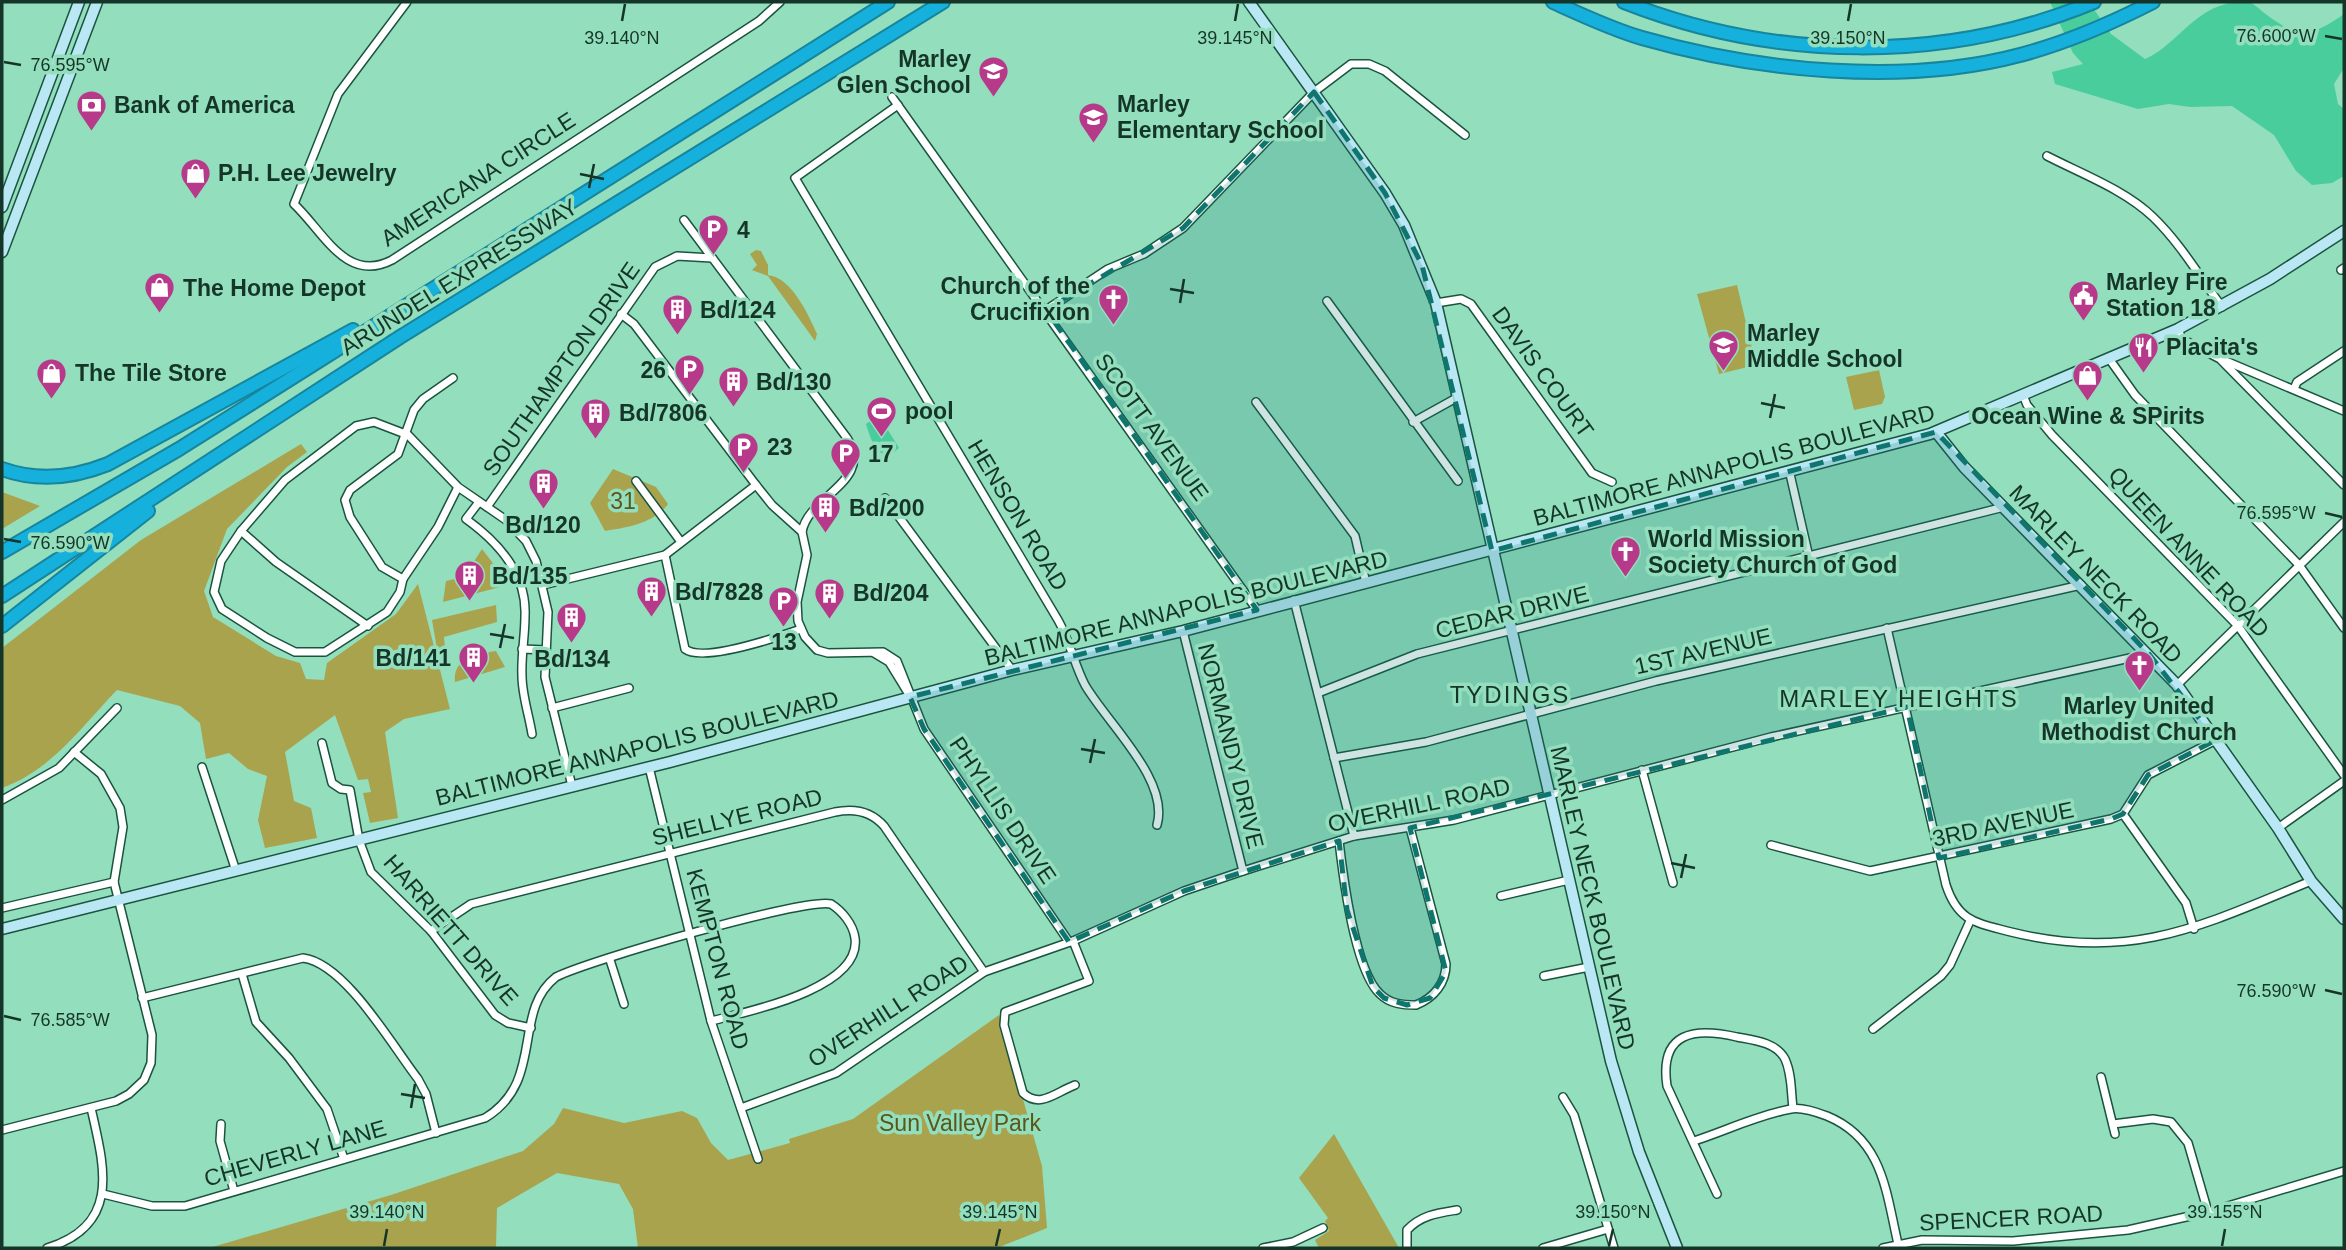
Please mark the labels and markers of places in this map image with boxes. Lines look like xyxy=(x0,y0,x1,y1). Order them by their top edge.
place label: Marley Glen School xyxy=(837,46,971,98)
school or university icon: Marley Glen School xyxy=(977,55,1011,99)
bank icon: Bank of America xyxy=(74,88,108,132)
place label: Marley Elementary School xyxy=(1117,91,1324,143)
place label: Bank of America xyxy=(114,92,295,118)
school or university icon: Marley Elementary School xyxy=(1077,100,1111,144)
shop icon: P.H. Lee Jewelry xyxy=(178,156,212,200)
place label: P.H. Lee Jewelry xyxy=(218,160,397,186)
parking icon: 4 xyxy=(697,213,731,257)
place label: 4 xyxy=(737,217,750,243)
place label: Marley Fire Station 18 xyxy=(2106,269,2227,321)
shop icon: The Home Depot xyxy=(143,271,177,315)
place label: Church of the Crucifixion xyxy=(941,273,1090,325)
place label: The Home Depot xyxy=(183,275,366,301)
public building icon: Marley Fire Station 18 xyxy=(2066,278,2100,322)
church icon: Church of the Crucifixion xyxy=(1096,282,1130,326)
building icon: Bd/124 xyxy=(660,293,694,337)
place label: Bd/124 xyxy=(700,297,776,323)
place label: Marley Middle School xyxy=(1747,320,1903,372)
school or university icon: Marley Middle School xyxy=(1707,329,1741,373)
restaurant icon: Placita's xyxy=(2126,330,2160,374)
place label: Placita's xyxy=(2166,334,2258,360)
parking icon: 26 xyxy=(672,353,706,397)
shop icon: The Tile Store xyxy=(35,356,69,400)
place label: 26 xyxy=(640,357,666,383)
shop icon: Ocean Wine & SPirits xyxy=(2071,358,2105,402)
place label: The Tile Store xyxy=(75,360,227,386)
building icon: Bd/130 xyxy=(716,365,750,409)
place label: Bd/130 xyxy=(756,369,831,395)
sports icon: pool xyxy=(865,394,899,438)
building icon: Bd/7806 xyxy=(579,396,613,440)
place label: pool xyxy=(905,398,954,424)
place label: Bd/7806 xyxy=(619,400,707,426)
place label: Ocean Wine & SPirits xyxy=(1971,403,2205,429)
parking icon: 23 xyxy=(727,430,761,474)
place label: 23 xyxy=(767,434,793,460)
parking icon: 17 xyxy=(828,437,862,481)
place label: 17 xyxy=(868,441,894,467)
building icon: Bd/120 xyxy=(526,467,560,511)
building icon: Bd/200 xyxy=(809,491,843,535)
place label: Bd/200 xyxy=(849,495,924,521)
place label: Bd/120 xyxy=(505,512,581,538)
place label: World Mission Society Church of God xyxy=(1648,526,1897,578)
church icon: World Mission Society Church of God xyxy=(1608,535,1642,579)
building icon: Bd/135 xyxy=(452,559,486,603)
place label: Bd/135 xyxy=(492,563,568,589)
building icon: Bd/7828 xyxy=(635,575,669,619)
building icon: Bd/204 xyxy=(813,576,847,620)
place label: Bd/7828 xyxy=(675,579,763,605)
place label: Bd/204 xyxy=(853,580,929,606)
parking icon: 13 xyxy=(767,584,801,628)
building icon: Bd/134 xyxy=(555,601,589,645)
place label: 13 xyxy=(771,629,797,655)
building icon: Bd/141 xyxy=(457,641,491,685)
place label: Bd/141 xyxy=(376,645,451,671)
place label: Bd/134 xyxy=(534,646,610,672)
church icon: Marley United Methodist Church xyxy=(2122,648,2156,692)
place label: Marley United Methodist Church xyxy=(2041,693,2237,745)

